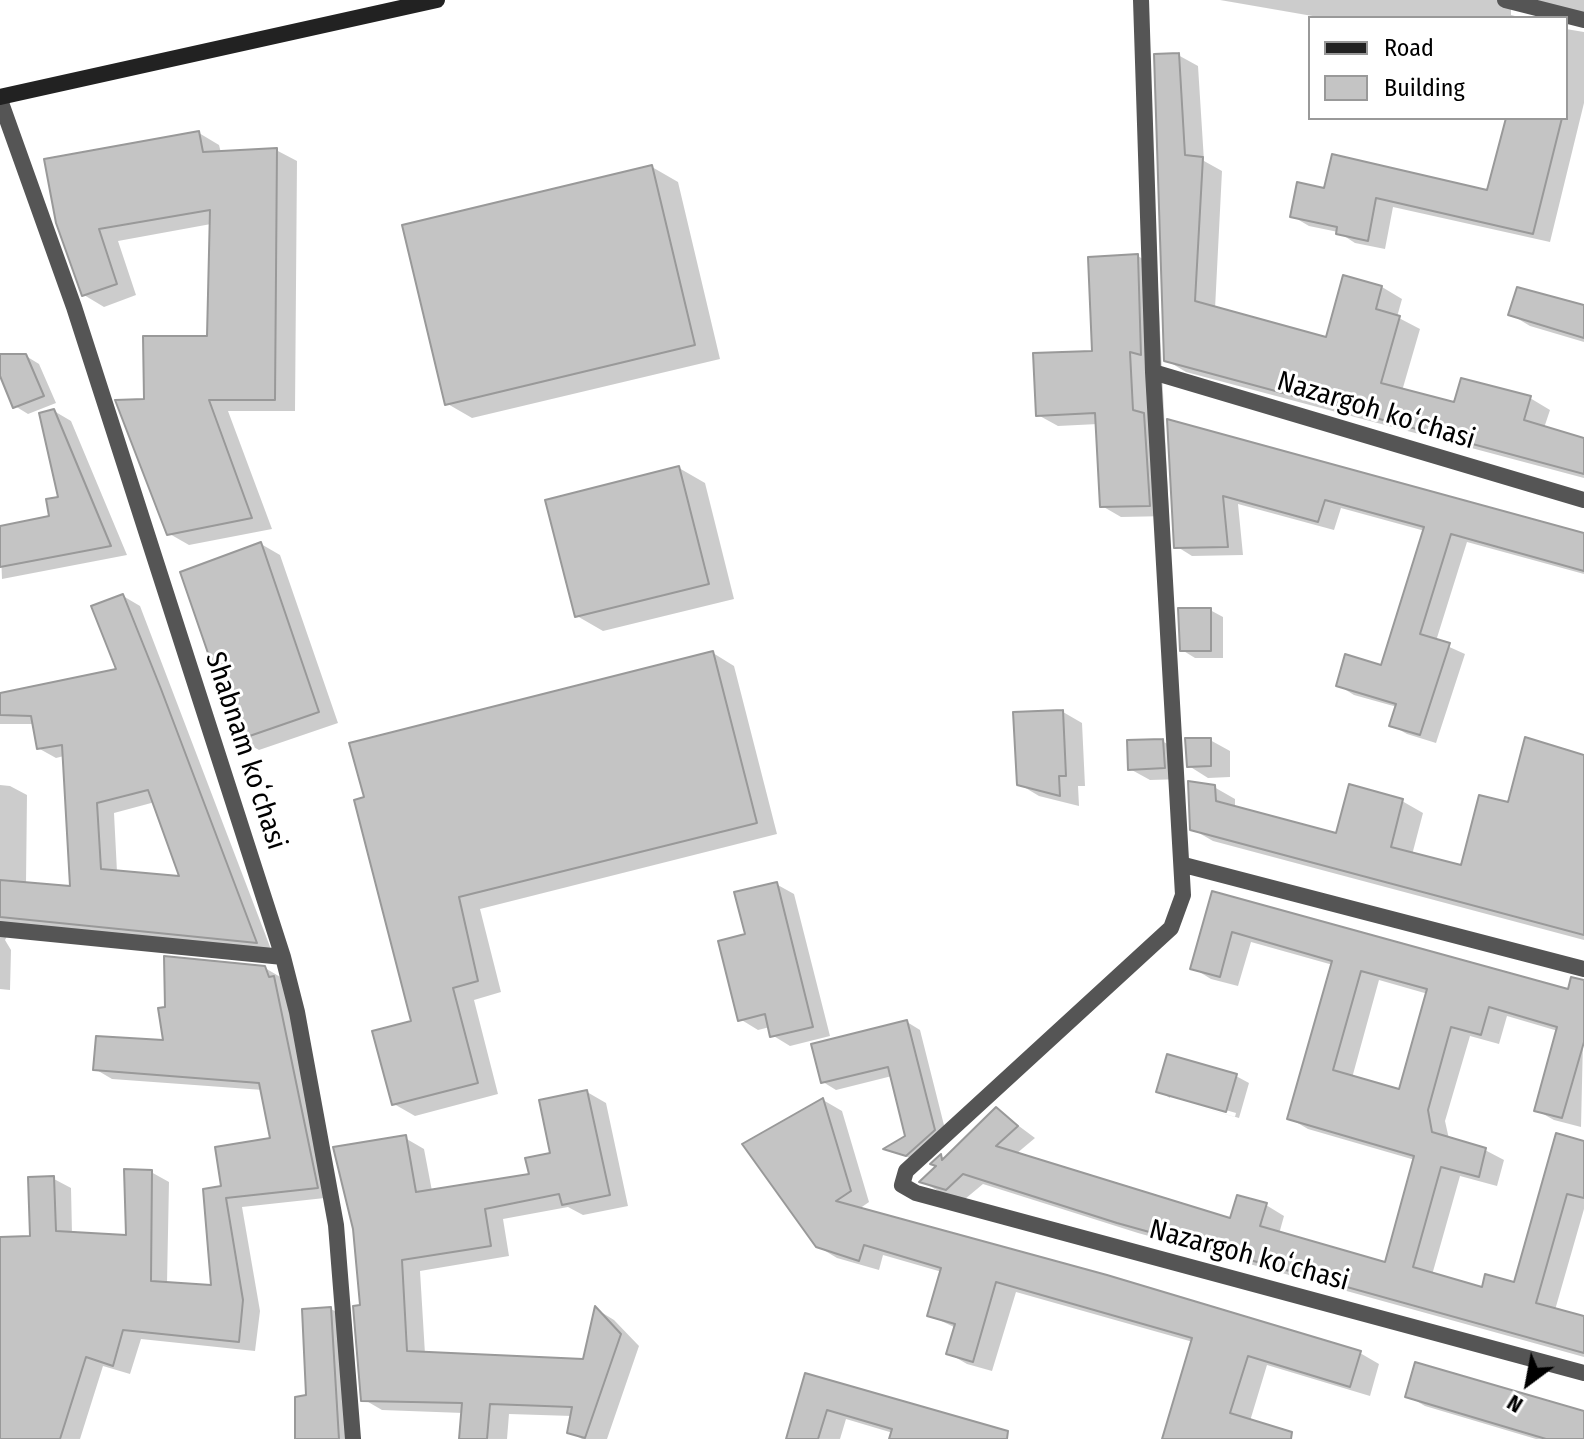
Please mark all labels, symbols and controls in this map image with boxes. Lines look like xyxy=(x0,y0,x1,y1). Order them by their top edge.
legend xyxy=(1308,16,1568,120)
text: Road xyxy=(1384,34,1434,62)
text: Building xyxy=(1384,74,1465,102)
street label: Nazargoh koʻchasi xyxy=(1273,365,1479,457)
street label: Shabnam koʻchasi xyxy=(197,648,293,854)
street label: Nazargoh koʻchasi xyxy=(1146,1213,1352,1299)
north arrow xyxy=(1488,1343,1568,1423)
text: N xyxy=(1502,1389,1528,1419)

